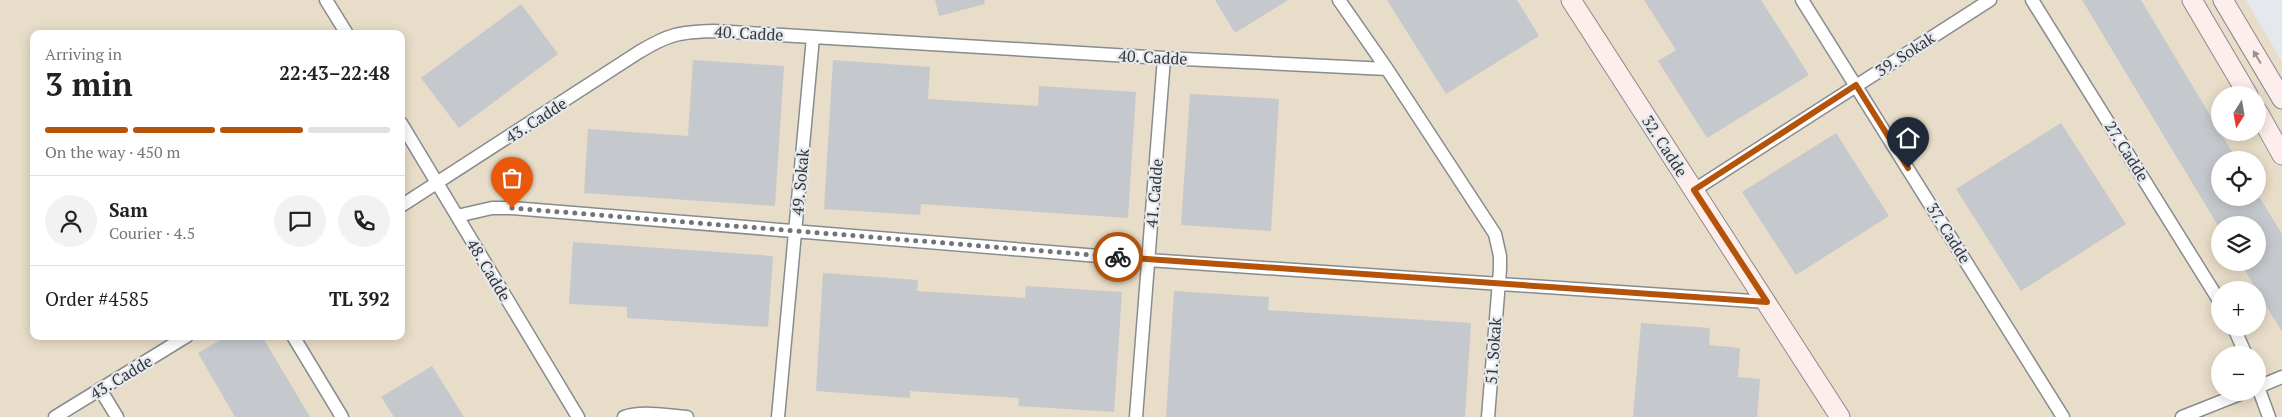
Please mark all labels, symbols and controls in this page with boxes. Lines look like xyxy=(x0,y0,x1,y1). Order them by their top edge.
street label: 40. Cadde xyxy=(714,20,784,46)
street label: 39. Sokak xyxy=(1871,26,1940,81)
text: Arriving in xyxy=(45,43,122,65)
street label: 40. Cadde xyxy=(1118,44,1188,70)
one-way arrow xyxy=(2253,51,2262,64)
text: 22:43–22:48 xyxy=(279,60,390,85)
text: 3 min xyxy=(45,63,133,105)
north arrow xyxy=(2211,86,2266,141)
map controls xyxy=(2211,86,2266,401)
street label: 43. Cadde xyxy=(501,92,571,148)
street label: 32. Cadde xyxy=(1637,111,1693,181)
pin xyxy=(1887,117,1929,168)
street label: 27. Cadde xyxy=(2100,117,2154,185)
icon: home xyxy=(1894,124,1922,152)
text: On the way · 450 m xyxy=(45,141,180,163)
street label: 49. Sokak xyxy=(786,147,814,216)
button: locate xyxy=(2211,151,2266,206)
pin xyxy=(491,157,533,208)
street label: 41. Cadde xyxy=(1140,158,1168,228)
icon: bag xyxy=(498,164,526,192)
button: person xyxy=(45,195,97,247)
button: chat xyxy=(274,195,326,247)
button: phone xyxy=(338,195,390,247)
text: Sam xyxy=(109,197,148,222)
street label: 37. Cadde xyxy=(1922,199,1976,267)
button: layers xyxy=(2211,216,2266,271)
text: Courier · 4.5 xyxy=(109,222,195,244)
courier xyxy=(1093,232,1143,282)
street label: 48. Cadde xyxy=(462,235,516,305)
icon: bike xyxy=(1104,243,1132,271)
button: + xyxy=(2211,281,2266,336)
text: Order #4585 xyxy=(45,286,149,311)
text: TL 392 xyxy=(329,286,390,311)
street label: 51. Sokak xyxy=(1480,316,1506,385)
button: − xyxy=(2211,346,2266,401)
street label: 43. Cadde xyxy=(86,350,156,404)

